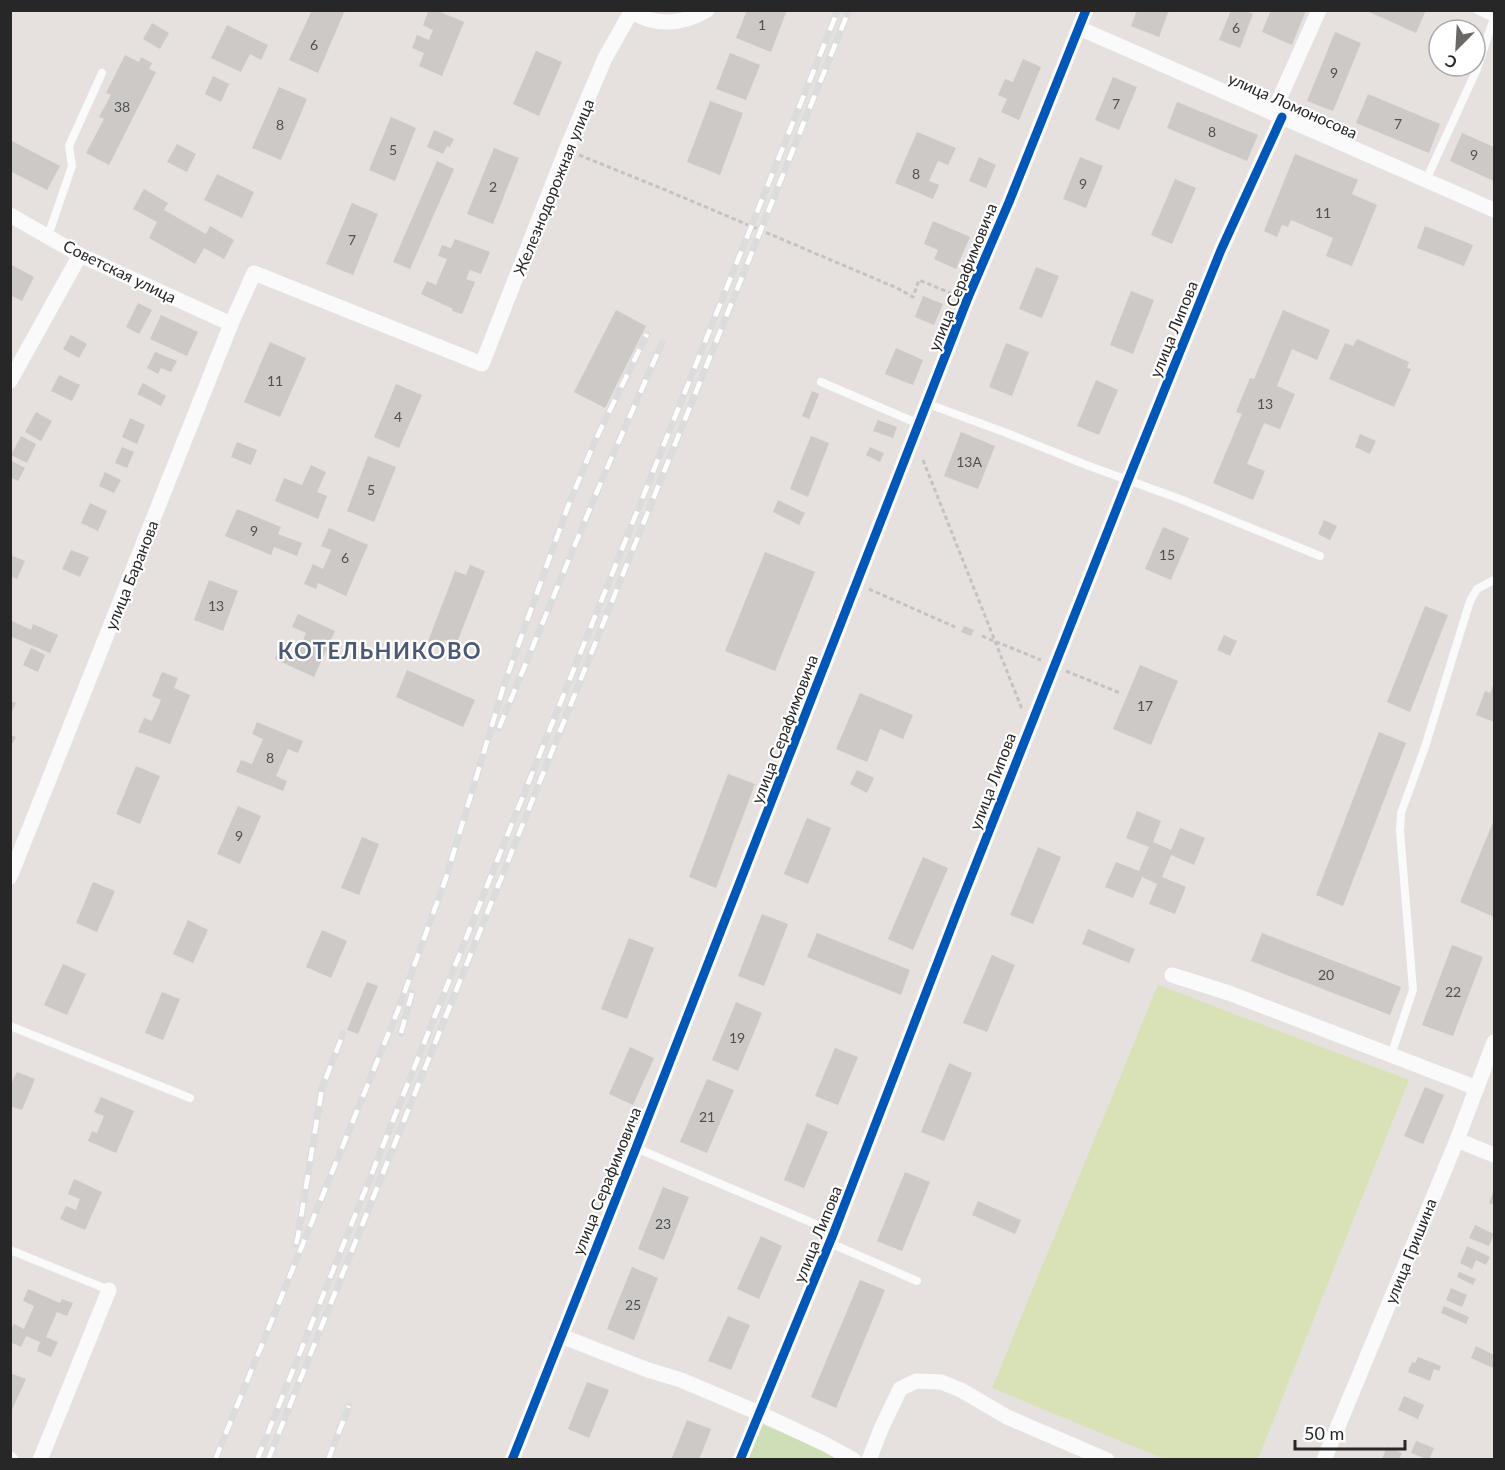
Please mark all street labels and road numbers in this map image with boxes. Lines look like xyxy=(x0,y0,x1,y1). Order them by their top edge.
street label: улица Ломоносова xyxy=(1226,68,1360,142)
street label: Железнодорожная улица xyxy=(509,96,597,278)
street label: улица Серафимовича xyxy=(924,200,1000,354)
street label: Советская улица xyxy=(60,235,180,307)
street label: улица Липова xyxy=(1145,278,1201,380)
street label: улица Баранова xyxy=(100,517,162,633)
street label: улица Серафимовича xyxy=(747,652,821,806)
street label: улица Липова xyxy=(965,730,1019,832)
street label: улица Серафимовича xyxy=(568,1104,644,1258)
street label: улица Липова xyxy=(789,1183,845,1285)
street label: улица Гришина xyxy=(1380,1195,1440,1307)

